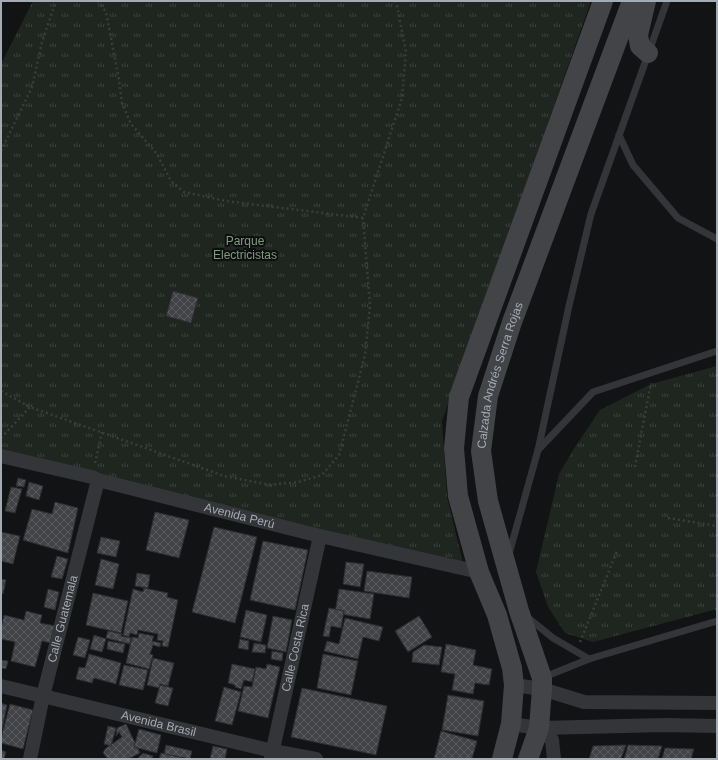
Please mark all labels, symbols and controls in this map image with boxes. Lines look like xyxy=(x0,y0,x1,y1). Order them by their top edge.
park label: Parque Electricistas xyxy=(213,234,277,262)
street label: Calzada Andrés Serra Rojas xyxy=(474,300,526,449)
street label: Avenida Perú xyxy=(203,500,276,531)
street label: Calle Guatemala xyxy=(45,573,81,664)
street label: Calle Costa Rica xyxy=(279,602,312,693)
street label: Avenida Brasil xyxy=(120,708,197,739)

